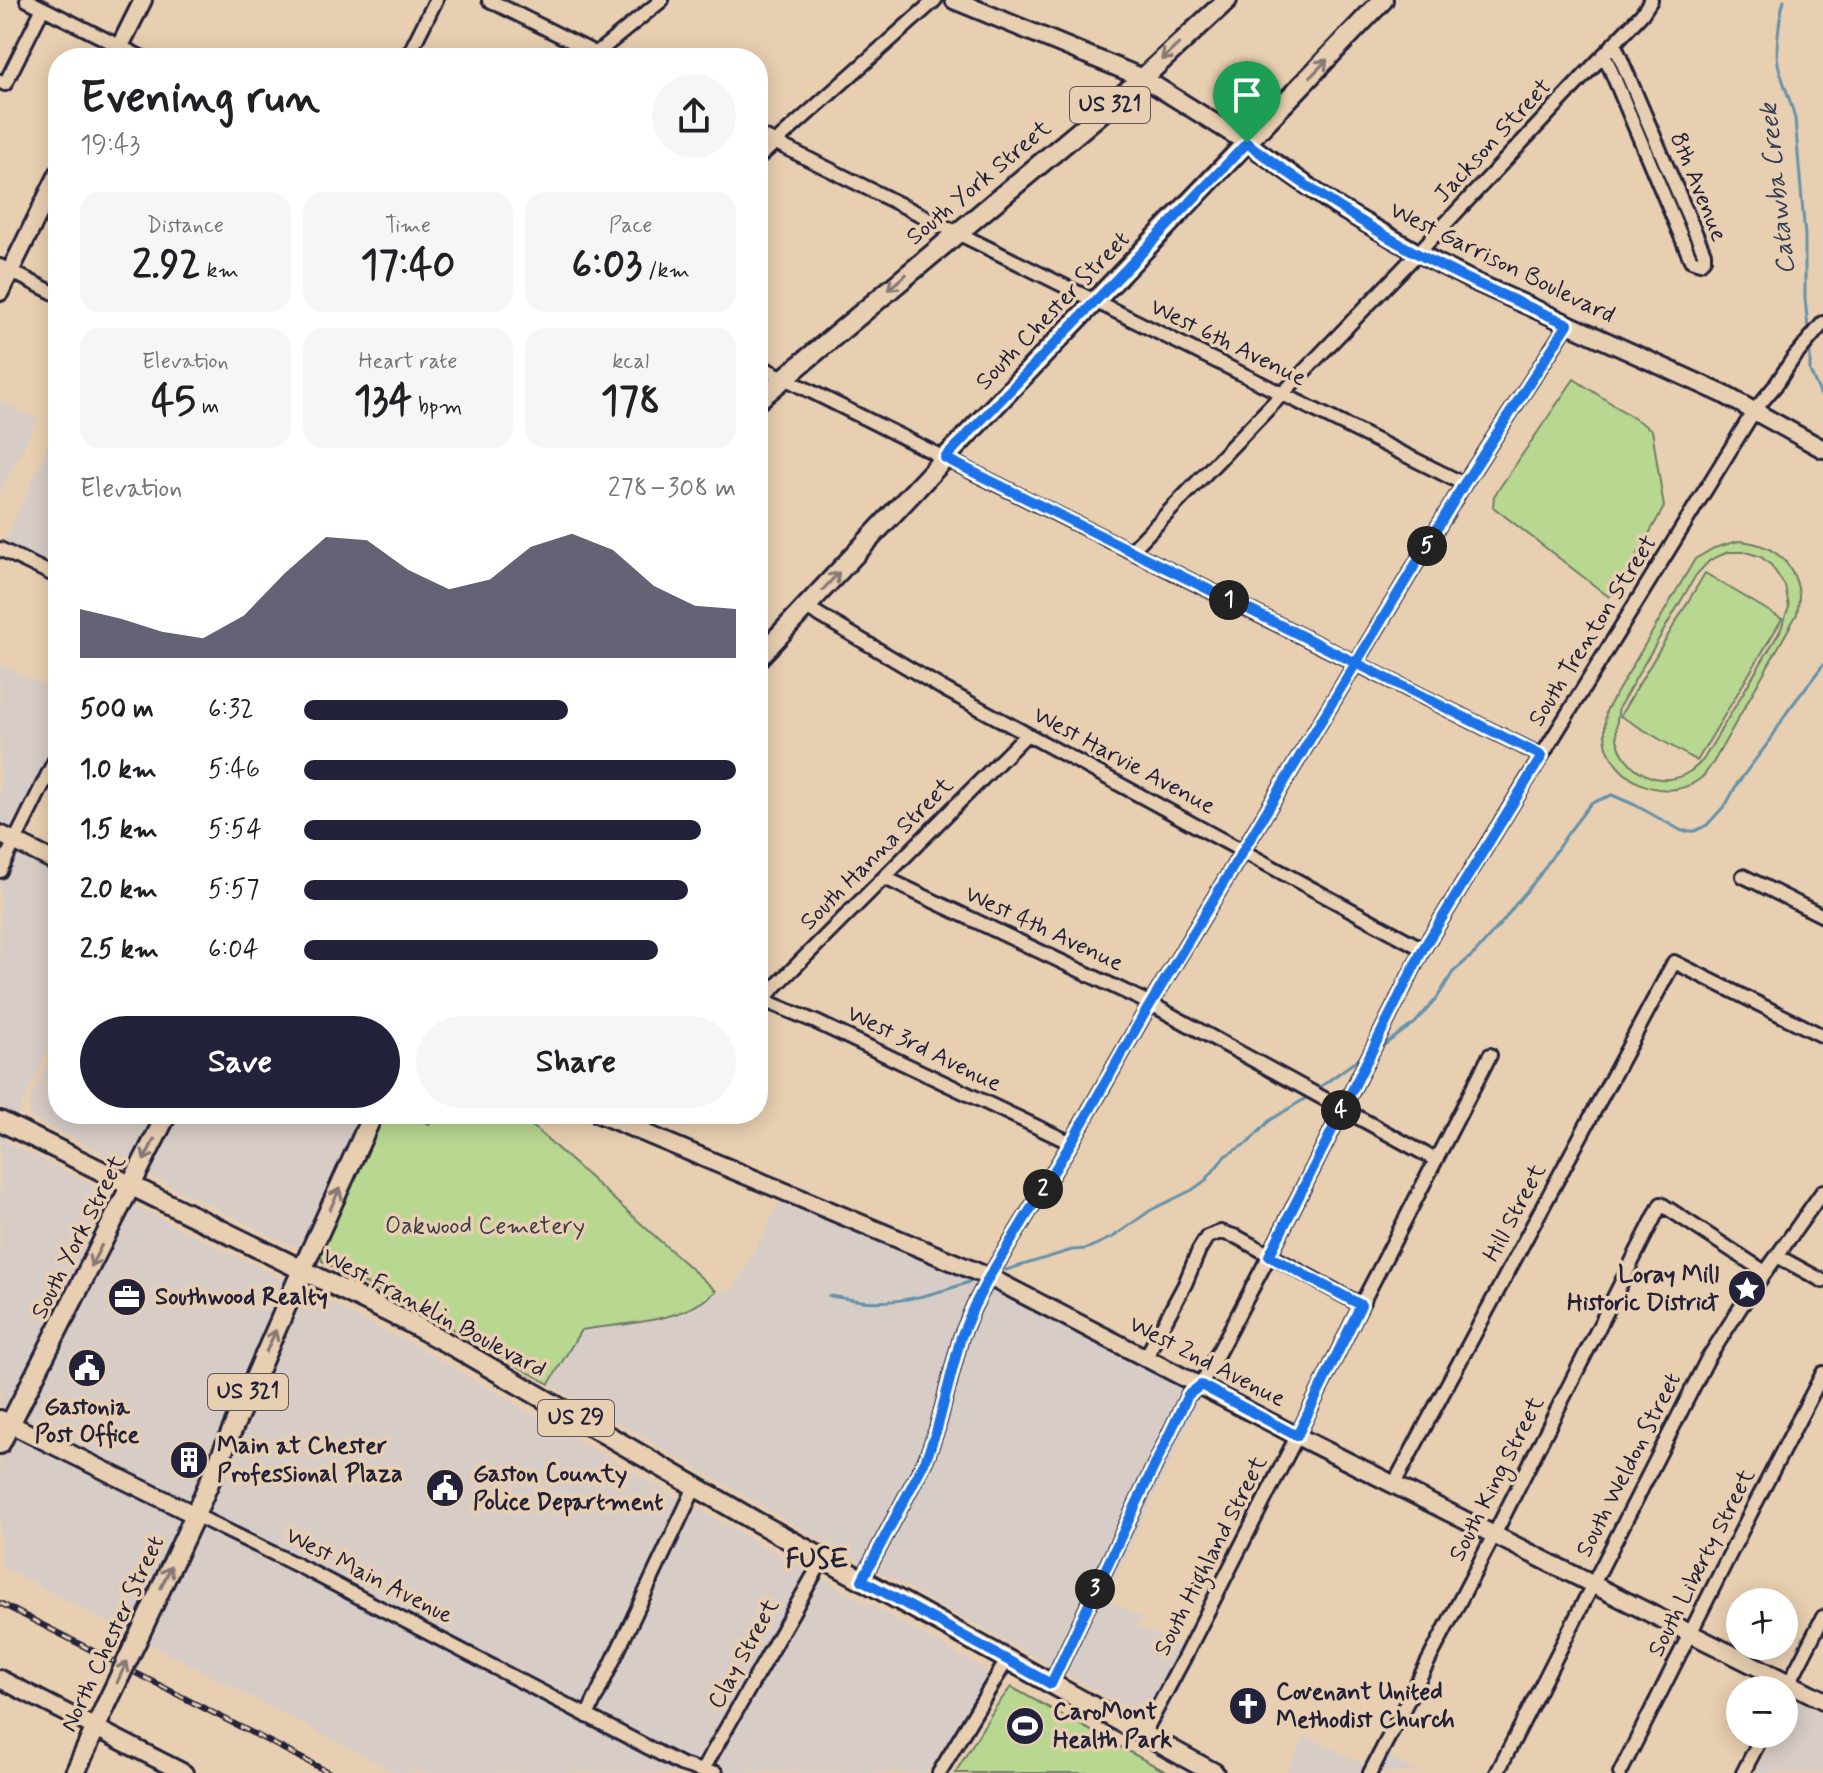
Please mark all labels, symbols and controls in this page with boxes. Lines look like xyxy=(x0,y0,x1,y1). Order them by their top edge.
one-way arrow xyxy=(1160,43,1180,62)
one-way arrow xyxy=(1309,59,1328,78)
pin xyxy=(1213,61,1281,143)
text: Evening run xyxy=(80,70,320,128)
street label: Jackson Street xyxy=(1427,72,1559,210)
icon: arrive xyxy=(1225,73,1269,117)
button: share xyxy=(652,74,736,158)
road number: US 321 xyxy=(1070,87,1150,123)
water label: Catawba Creek xyxy=(1752,100,1804,276)
street label: South York Street xyxy=(900,113,1058,253)
street label: 8th Avenue xyxy=(1662,128,1734,246)
text: 19:43 xyxy=(80,129,140,163)
street label: West Garrison Boulevard xyxy=(1384,195,1620,331)
text: Distance xyxy=(147,212,224,240)
text: Time xyxy=(385,212,431,240)
text: Pace xyxy=(609,212,653,240)
street label: South Chester Street xyxy=(969,225,1137,397)
text: 2.92 xyxy=(132,240,201,292)
text: 17:40 xyxy=(361,240,455,292)
text: 6:03 xyxy=(572,240,642,292)
text: km xyxy=(201,257,239,285)
text: /km xyxy=(642,257,690,285)
one-way arrow xyxy=(887,273,907,291)
street label: West 6th Avenue xyxy=(1145,292,1311,394)
text: Elevation xyxy=(142,348,229,376)
text: Heart rate xyxy=(359,348,457,376)
text: kcal xyxy=(612,348,649,376)
text: 45 xyxy=(151,376,196,428)
text: 134 xyxy=(354,376,412,428)
text: 178 xyxy=(601,376,660,428)
text: m xyxy=(196,393,219,421)
text: bpm xyxy=(412,393,462,421)
text: Elevation xyxy=(80,472,182,506)
text: 278–308 m xyxy=(608,472,736,506)
pin: 5 xyxy=(1407,526,1447,566)
street label: South Trenton Street xyxy=(1521,529,1665,733)
text: 5 xyxy=(1420,532,1434,560)
one-way arrow xyxy=(821,571,840,591)
pin: 1 xyxy=(1209,580,1249,620)
text: 1 xyxy=(1224,586,1234,614)
text: 500 m xyxy=(80,693,154,727)
text: 6:32 xyxy=(208,693,254,727)
street label: West Harvie Avenue xyxy=(1027,700,1221,822)
text: 1.0 km xyxy=(80,753,157,787)
text: 5:46 xyxy=(208,753,260,787)
street label: South Hanna Street xyxy=(794,771,960,937)
text: 1.5 km xyxy=(80,813,158,847)
text: 5:54 xyxy=(208,813,262,847)
text: 2.0 km xyxy=(80,873,158,907)
text: 5:57 xyxy=(208,873,259,907)
street label: West 4th Avenue xyxy=(960,879,1128,979)
text: 2.5 km xyxy=(80,933,159,967)
text: 6:04 xyxy=(208,933,259,967)
street label: West 3rd Avenue xyxy=(842,998,1007,1100)
button: Save xyxy=(80,1016,400,1108)
button: Share xyxy=(416,1016,736,1108)
pin: 4 xyxy=(1321,1090,1361,1130)
text: 4 xyxy=(1335,1096,1347,1124)
one-way arrow xyxy=(141,1138,156,1162)
street label: South York Street xyxy=(24,1150,134,1324)
street label: Hill Street xyxy=(1476,1159,1554,1267)
pin: 2 xyxy=(1023,1169,1063,1209)
text: 2 xyxy=(1038,1175,1048,1203)
one-way arrow xyxy=(328,1187,343,1211)
park label: Oakwood Cemetery xyxy=(385,1211,585,1242)
street label: West Franklin Boulevard xyxy=(317,1241,551,1385)
one-way arrow xyxy=(88,1243,104,1267)
place label: Loray Mill Historic District xyxy=(1567,1260,1719,1319)
place icon: Loray Mill Historic District xyxy=(1726,1268,1768,1310)
office icon: Southwood Realty xyxy=(106,1276,148,1318)
place label: Southwood Realty xyxy=(155,1282,328,1313)
street label: West 2nd Avenue xyxy=(1123,1309,1291,1415)
one-way arrow xyxy=(264,1329,279,1353)
public building icon: Gastonia Post Office xyxy=(66,1347,108,1389)
street label: South Weldon Street xyxy=(1569,1368,1689,1562)
road number: US 321 xyxy=(208,1374,288,1410)
street label: South King Street xyxy=(1442,1391,1554,1568)
place label: Gastonia Post Office xyxy=(35,1392,140,1451)
road number: US 29 xyxy=(538,1400,614,1436)
place label: Main at Chester Professional Plaza xyxy=(217,1431,403,1490)
building icon: Main at Chester Professional Plaza xyxy=(168,1439,210,1481)
street label: South Highland Street xyxy=(1147,1451,1278,1663)
place label: Gaston County Police Department xyxy=(473,1459,663,1518)
street label: South Liberty Street xyxy=(1641,1464,1763,1662)
public building icon: Gaston County Police Department xyxy=(424,1467,466,1509)
street label: West Main Avenue xyxy=(280,1520,458,1632)
street label: North Chester Street xyxy=(54,1531,172,1737)
district label: FUSE xyxy=(786,1543,849,1577)
one-way arrow xyxy=(159,1566,174,1590)
pin: 3 xyxy=(1075,1569,1115,1609)
text: 3 xyxy=(1090,1575,1100,1603)
map controls xyxy=(1726,1588,1798,1748)
button: + xyxy=(1726,1588,1798,1660)
street label: Clay Street xyxy=(701,1593,787,1715)
one-way arrow xyxy=(115,1661,130,1685)
button: − xyxy=(1726,1676,1798,1748)
place label: Covenant United Methodist Church xyxy=(1276,1677,1455,1736)
church icon: Covenant United Methodist Church xyxy=(1227,1685,1269,1727)
place label: CaroMont Health Park xyxy=(1053,1697,1172,1756)
sports icon: CaroMont Health Park xyxy=(1004,1705,1046,1747)

